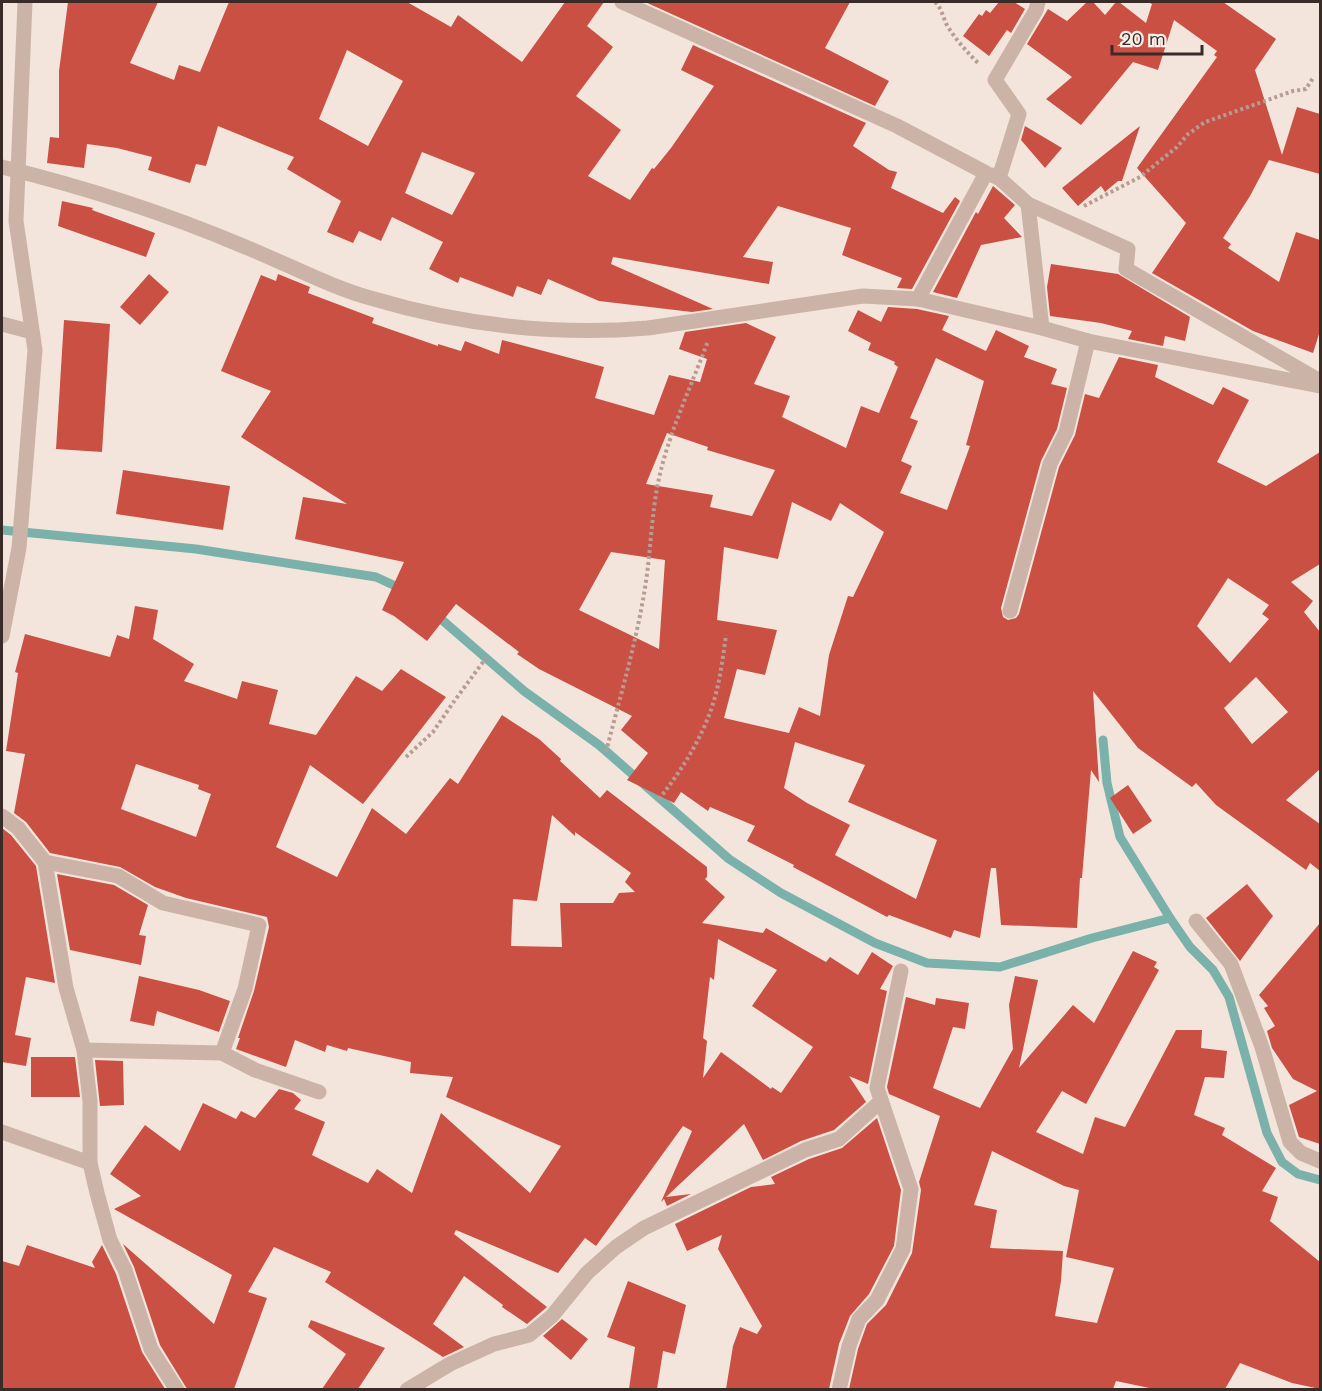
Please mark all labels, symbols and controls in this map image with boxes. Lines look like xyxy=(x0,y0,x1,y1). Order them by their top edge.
scale bar xyxy=(1112,18,1202,56)
text: 20 m xyxy=(1121,28,1166,49)

